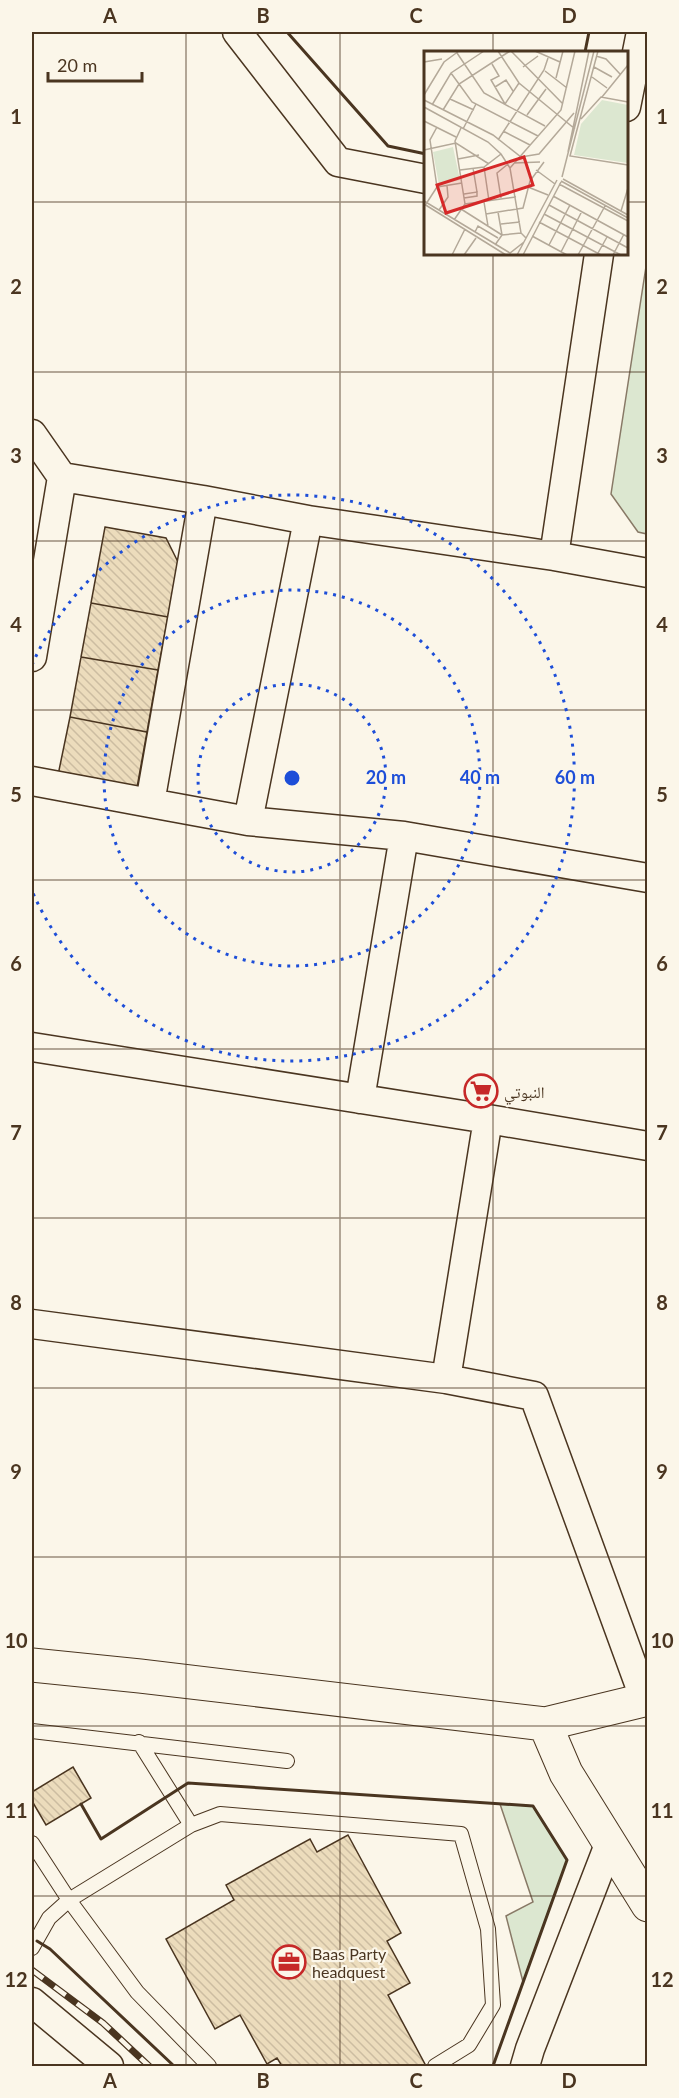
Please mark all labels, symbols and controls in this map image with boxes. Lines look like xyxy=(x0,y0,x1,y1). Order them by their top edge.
text: A xyxy=(102,3,117,27)
text: B xyxy=(256,3,270,27)
text: C xyxy=(409,3,423,27)
text: D xyxy=(561,3,577,27)
scale bar xyxy=(48,45,142,83)
inset map xyxy=(424,51,628,255)
text: 20 m xyxy=(57,54,97,76)
text: 1 xyxy=(10,104,22,128)
text: 1 xyxy=(656,104,668,128)
text: 2 xyxy=(10,274,22,298)
text: 2 xyxy=(656,274,668,298)
text: 3 xyxy=(10,443,22,467)
text: 3 xyxy=(656,443,668,467)
text: 4 xyxy=(10,612,22,636)
text: 4 xyxy=(656,612,668,636)
text: 20 m xyxy=(366,766,406,788)
text: 40 m xyxy=(460,766,500,788)
text: 60 m xyxy=(555,766,595,788)
centre of rings xyxy=(282,768,302,788)
text: 5 xyxy=(10,782,22,806)
text: 5 xyxy=(656,782,668,806)
text: 6 xyxy=(10,951,22,975)
text: 6 xyxy=(656,951,668,975)
supermarket icon: النبوتي xyxy=(463,1073,499,1109)
place label: النبوتي xyxy=(504,1082,545,1105)
text: 7 xyxy=(10,1120,22,1144)
text: 7 xyxy=(656,1120,668,1144)
text: 8 xyxy=(10,1290,22,1314)
text: 8 xyxy=(656,1290,668,1314)
text: 9 xyxy=(10,1459,22,1483)
text: 9 xyxy=(656,1459,668,1483)
text: 10 xyxy=(4,1628,28,1652)
text: 10 xyxy=(650,1628,674,1652)
text: 11 xyxy=(4,1798,28,1822)
text: 11 xyxy=(650,1798,674,1822)
office icon: Baas Party headquest xyxy=(271,1944,307,1980)
place label: Baas Party headquest xyxy=(312,1944,387,1981)
text: 12 xyxy=(4,1967,28,1991)
text: 12 xyxy=(650,1967,674,1991)
text: A xyxy=(102,2068,117,2092)
text: B xyxy=(256,2068,270,2092)
text: C xyxy=(409,2068,423,2092)
text: D xyxy=(561,2068,577,2092)

